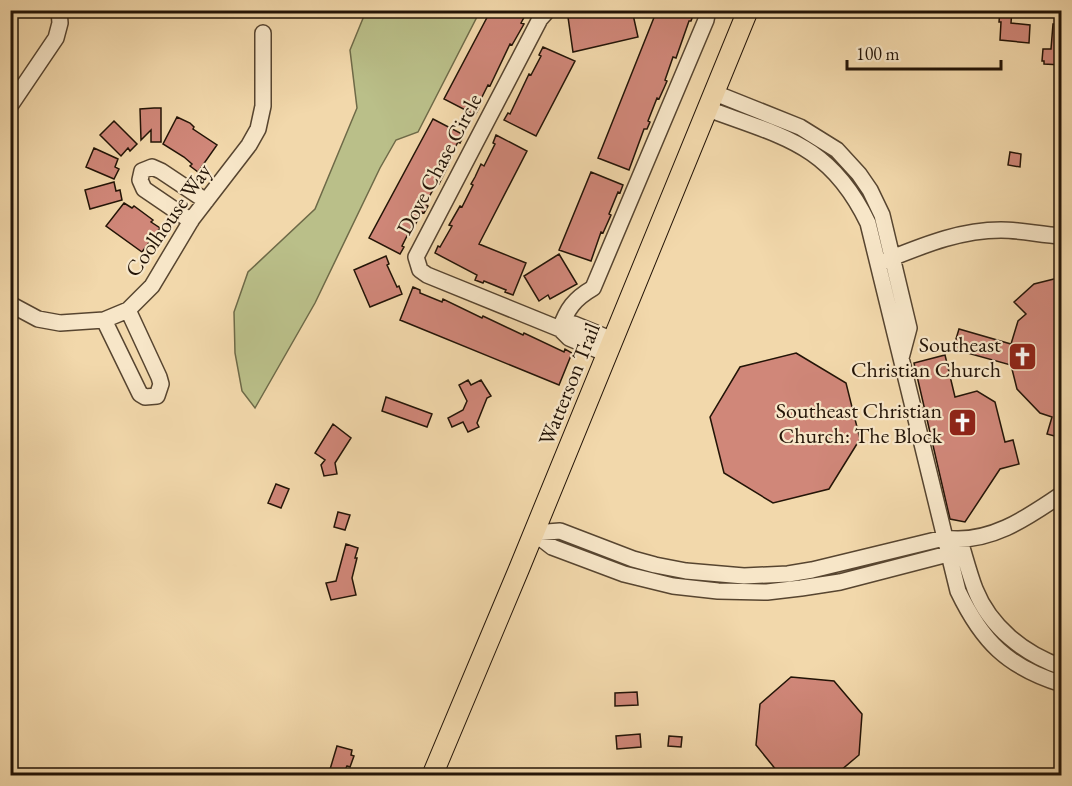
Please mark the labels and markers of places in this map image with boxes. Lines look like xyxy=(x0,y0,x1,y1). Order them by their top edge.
place label: Southeast Christian Church xyxy=(851,330,1001,384)
church icon: Southeast Christian Church xyxy=(1006,341,1038,373)
place label: Southeast Christian Church: The Block xyxy=(776,396,943,450)
church icon: Southeast Christian Church: The Block xyxy=(947,407,979,439)

